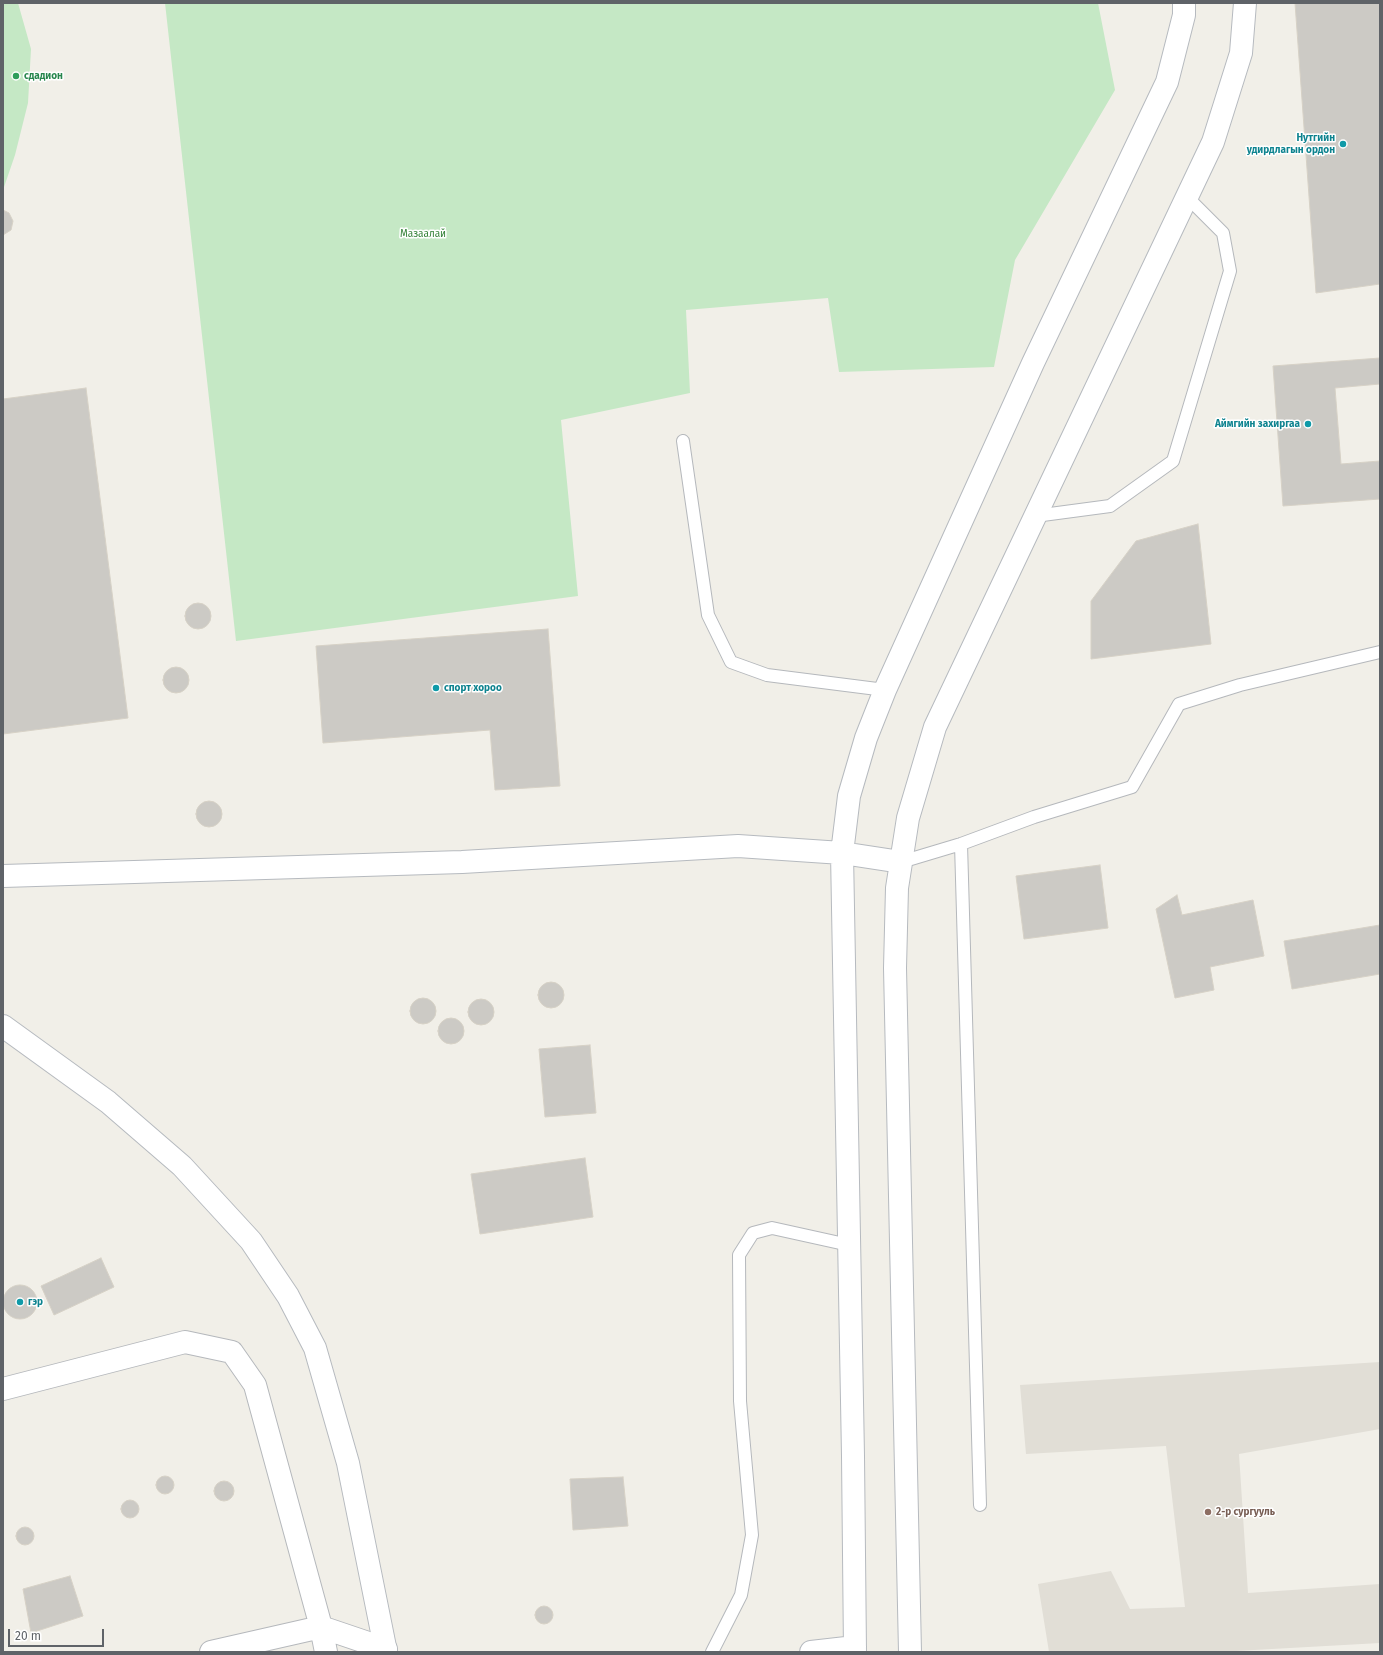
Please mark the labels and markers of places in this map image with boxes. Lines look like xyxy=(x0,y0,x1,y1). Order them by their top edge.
place label: сдадион xyxy=(24,70,63,82)
marker: сдадион xyxy=(11,71,21,81)
place label: Нутгийн удирдлагын ордон xyxy=(1247,132,1335,156)
marker: Нутгийн удирдлагын ордон xyxy=(1338,139,1348,149)
place label: Аймгийн захиргаа xyxy=(1215,418,1300,430)
marker: Аймгийн захиргаа xyxy=(1303,419,1313,429)
place label: спорт хороо xyxy=(444,682,502,694)
marker: спорт хороо xyxy=(431,683,441,693)
place label: гэр xyxy=(28,1296,43,1308)
marker: гэр xyxy=(15,1297,25,1307)
place label: 2-р сургууль xyxy=(1216,1506,1275,1518)
marker: 2-р сургууль xyxy=(1203,1507,1213,1517)

